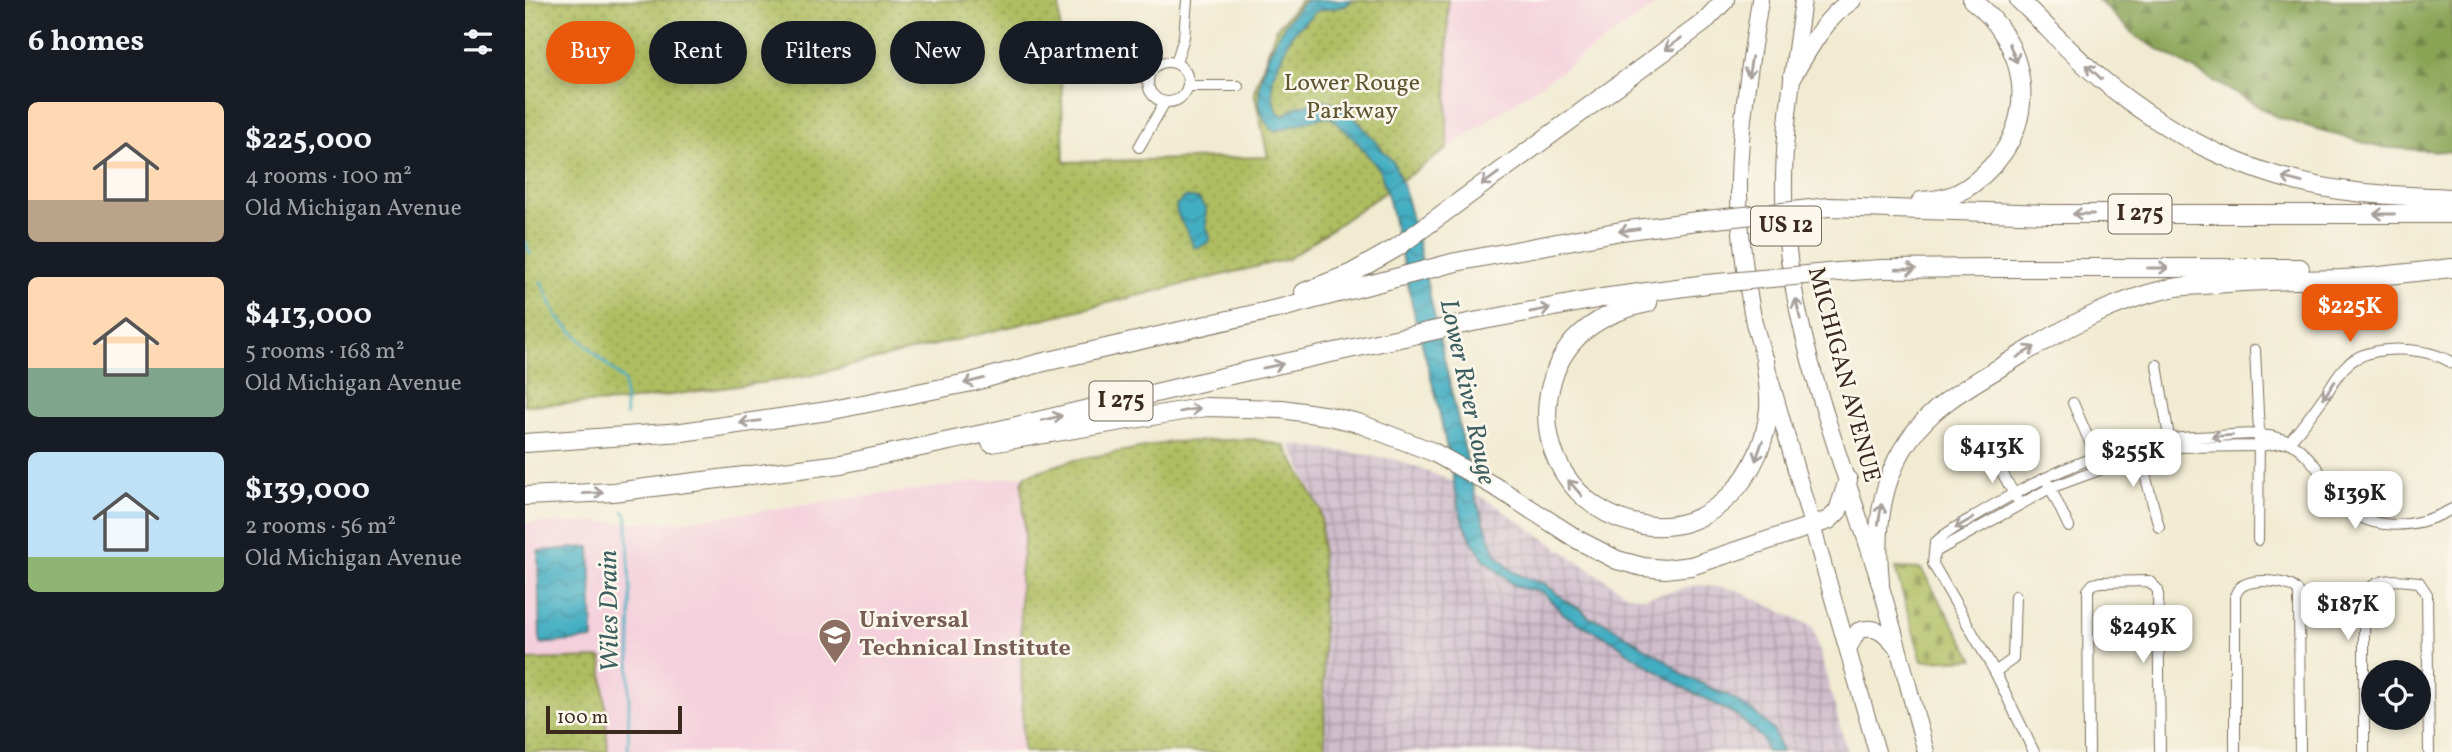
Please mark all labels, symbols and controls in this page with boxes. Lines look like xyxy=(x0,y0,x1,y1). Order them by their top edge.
text: 6 homes xyxy=(28,21,144,63)
chip: Buy xyxy=(546,21,635,84)
chip: Rent xyxy=(649,21,747,84)
chip: Filters xyxy=(761,21,876,84)
chip: New xyxy=(890,21,985,84)
chip: Apartment xyxy=(999,21,1163,84)
icon: filters xyxy=(459,23,497,61)
one-way arrow xyxy=(1664,37,1683,52)
one-way arrow xyxy=(2007,41,2020,63)
one-way arrow xyxy=(1743,56,1756,78)
one-way arrow xyxy=(2085,64,2103,80)
park label: Lower Rouge Parkway xyxy=(1284,67,1420,129)
text: $225,000 xyxy=(245,119,372,161)
icon: home xyxy=(84,130,168,214)
text: 4 rooms · 100 m² xyxy=(245,161,412,193)
one-way arrow xyxy=(1481,172,1500,186)
one-way arrow xyxy=(2281,173,2304,186)
text: Old Michigan Avenue xyxy=(245,193,462,225)
road number: I 275 xyxy=(2109,195,2171,234)
road number: US 12 xyxy=(1751,206,1821,246)
one-way arrow xyxy=(2072,207,2095,221)
one-way arrow xyxy=(2373,207,2396,221)
one-way arrow xyxy=(1618,224,1641,237)
one-way arrow xyxy=(2146,261,2169,275)
one-way arrow xyxy=(1894,262,1917,276)
street label: MICHIGAN AVENUE xyxy=(1798,263,1888,487)
pin: $225K xyxy=(2301,284,2399,344)
text: $225K xyxy=(2318,291,2382,323)
text: $413,000 xyxy=(245,294,372,336)
water label: Lower River Rouge xyxy=(1430,296,1504,489)
one-way arrow xyxy=(1791,298,1804,321)
one-way arrow xyxy=(1528,303,1551,316)
icon: home xyxy=(84,305,168,389)
text: 5 rooms · 168 m² xyxy=(245,336,404,368)
one-way arrow xyxy=(2015,345,2035,359)
one-way arrow xyxy=(1261,358,1284,372)
text: Old Michigan Avenue xyxy=(245,368,462,400)
one-way arrow xyxy=(963,375,986,388)
one-way arrow xyxy=(2322,380,2336,399)
road number: I 275 xyxy=(1089,382,1153,420)
one-way arrow xyxy=(1178,403,1201,416)
one-way arrow xyxy=(1040,410,1063,424)
one-way arrow xyxy=(739,416,762,429)
pin: $413K xyxy=(1943,426,2041,485)
one-way arrow xyxy=(2211,429,2234,442)
pin: $255K xyxy=(2084,430,2182,489)
text: $413K xyxy=(1960,432,2024,464)
text: $255K xyxy=(2101,436,2165,468)
one-way arrow xyxy=(1752,440,1764,462)
text: $139,000 xyxy=(245,469,370,511)
pin: $139K xyxy=(2306,472,2404,531)
text: $139K xyxy=(2324,478,2386,510)
one-way arrow xyxy=(1567,479,1583,497)
icon: home xyxy=(84,480,168,564)
one-way arrow xyxy=(581,486,604,499)
one-way arrow xyxy=(1874,503,1887,526)
text: 2 rooms · 56 m² xyxy=(245,511,396,543)
one-way arrow xyxy=(1954,516,1974,530)
text: Old Michigan Avenue xyxy=(245,543,462,575)
water label: Wiles Drain xyxy=(591,549,629,673)
pin: $187K xyxy=(2299,582,2397,642)
text: $187K xyxy=(2317,589,2379,621)
place label: Universal Technical Institute xyxy=(859,604,1071,666)
pin: $249K xyxy=(2094,606,2192,665)
text: $249K xyxy=(2109,612,2177,644)
school or university icon: Universal Technical Institute xyxy=(816,616,854,665)
map controls xyxy=(2361,660,2431,730)
button: locate xyxy=(2361,660,2431,730)
scale bar xyxy=(546,703,683,735)
text: 100 m xyxy=(557,705,608,731)

